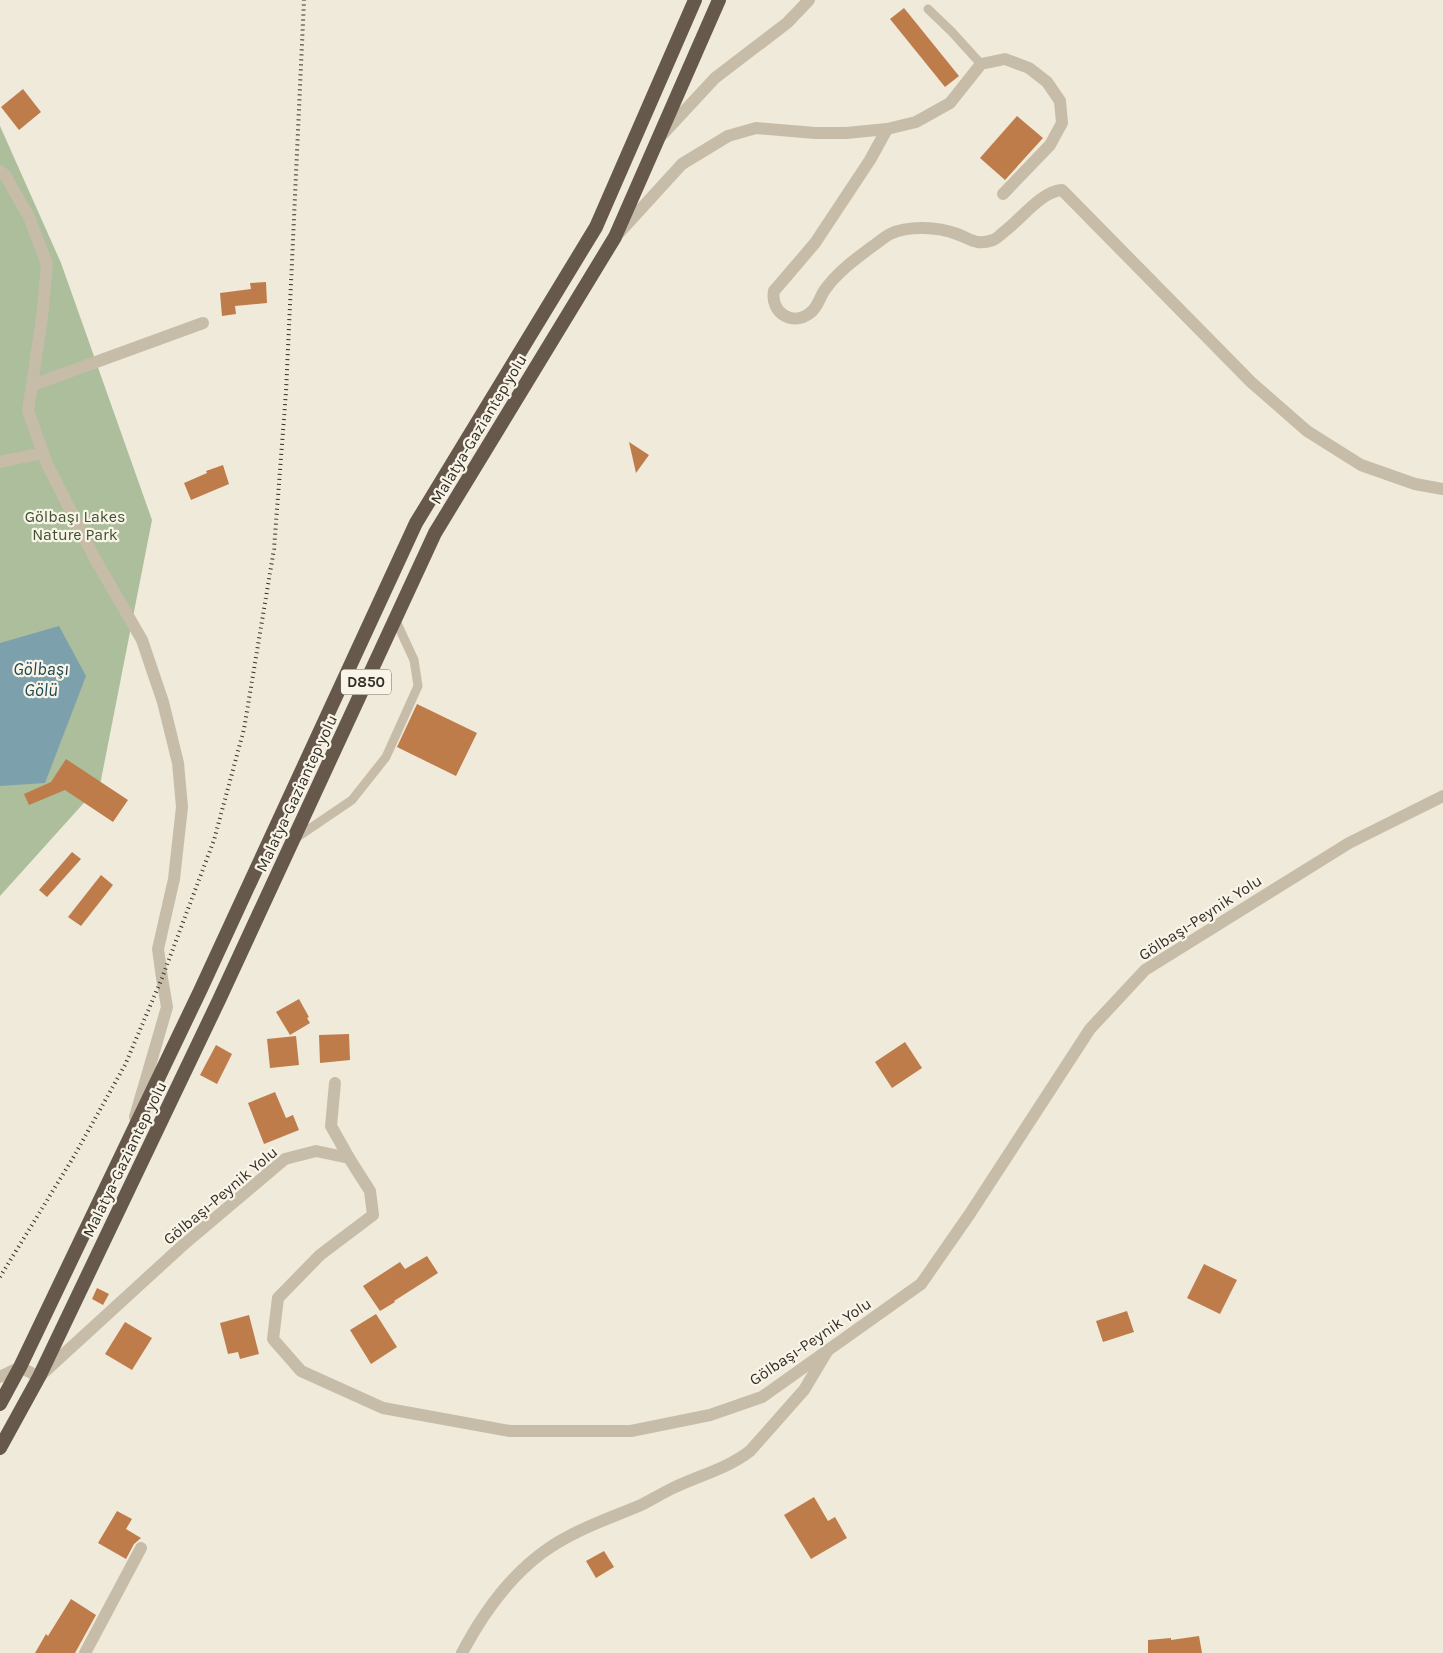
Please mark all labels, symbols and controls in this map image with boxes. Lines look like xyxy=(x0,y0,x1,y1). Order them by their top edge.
street label: Malatya-Gaziantep yolu xyxy=(426,351,531,508)
park label: Gölbaşı Lakes Nature Park xyxy=(25,507,125,544)
water label: Gölbaşı Gölü xyxy=(13,658,69,701)
road number: D850 xyxy=(341,670,391,694)
street label: Malatya-Gaziantep yolu xyxy=(252,712,341,875)
street label: Gölbaşı-Peynik Yolu xyxy=(1135,871,1265,964)
street label: Malatya-Gaziantep yolu xyxy=(78,1078,171,1240)
street label: Gölbaşı-Peynik Yolu xyxy=(159,1142,281,1249)
street label: Gölbaşı-Peynik Yolu xyxy=(746,1294,875,1389)

